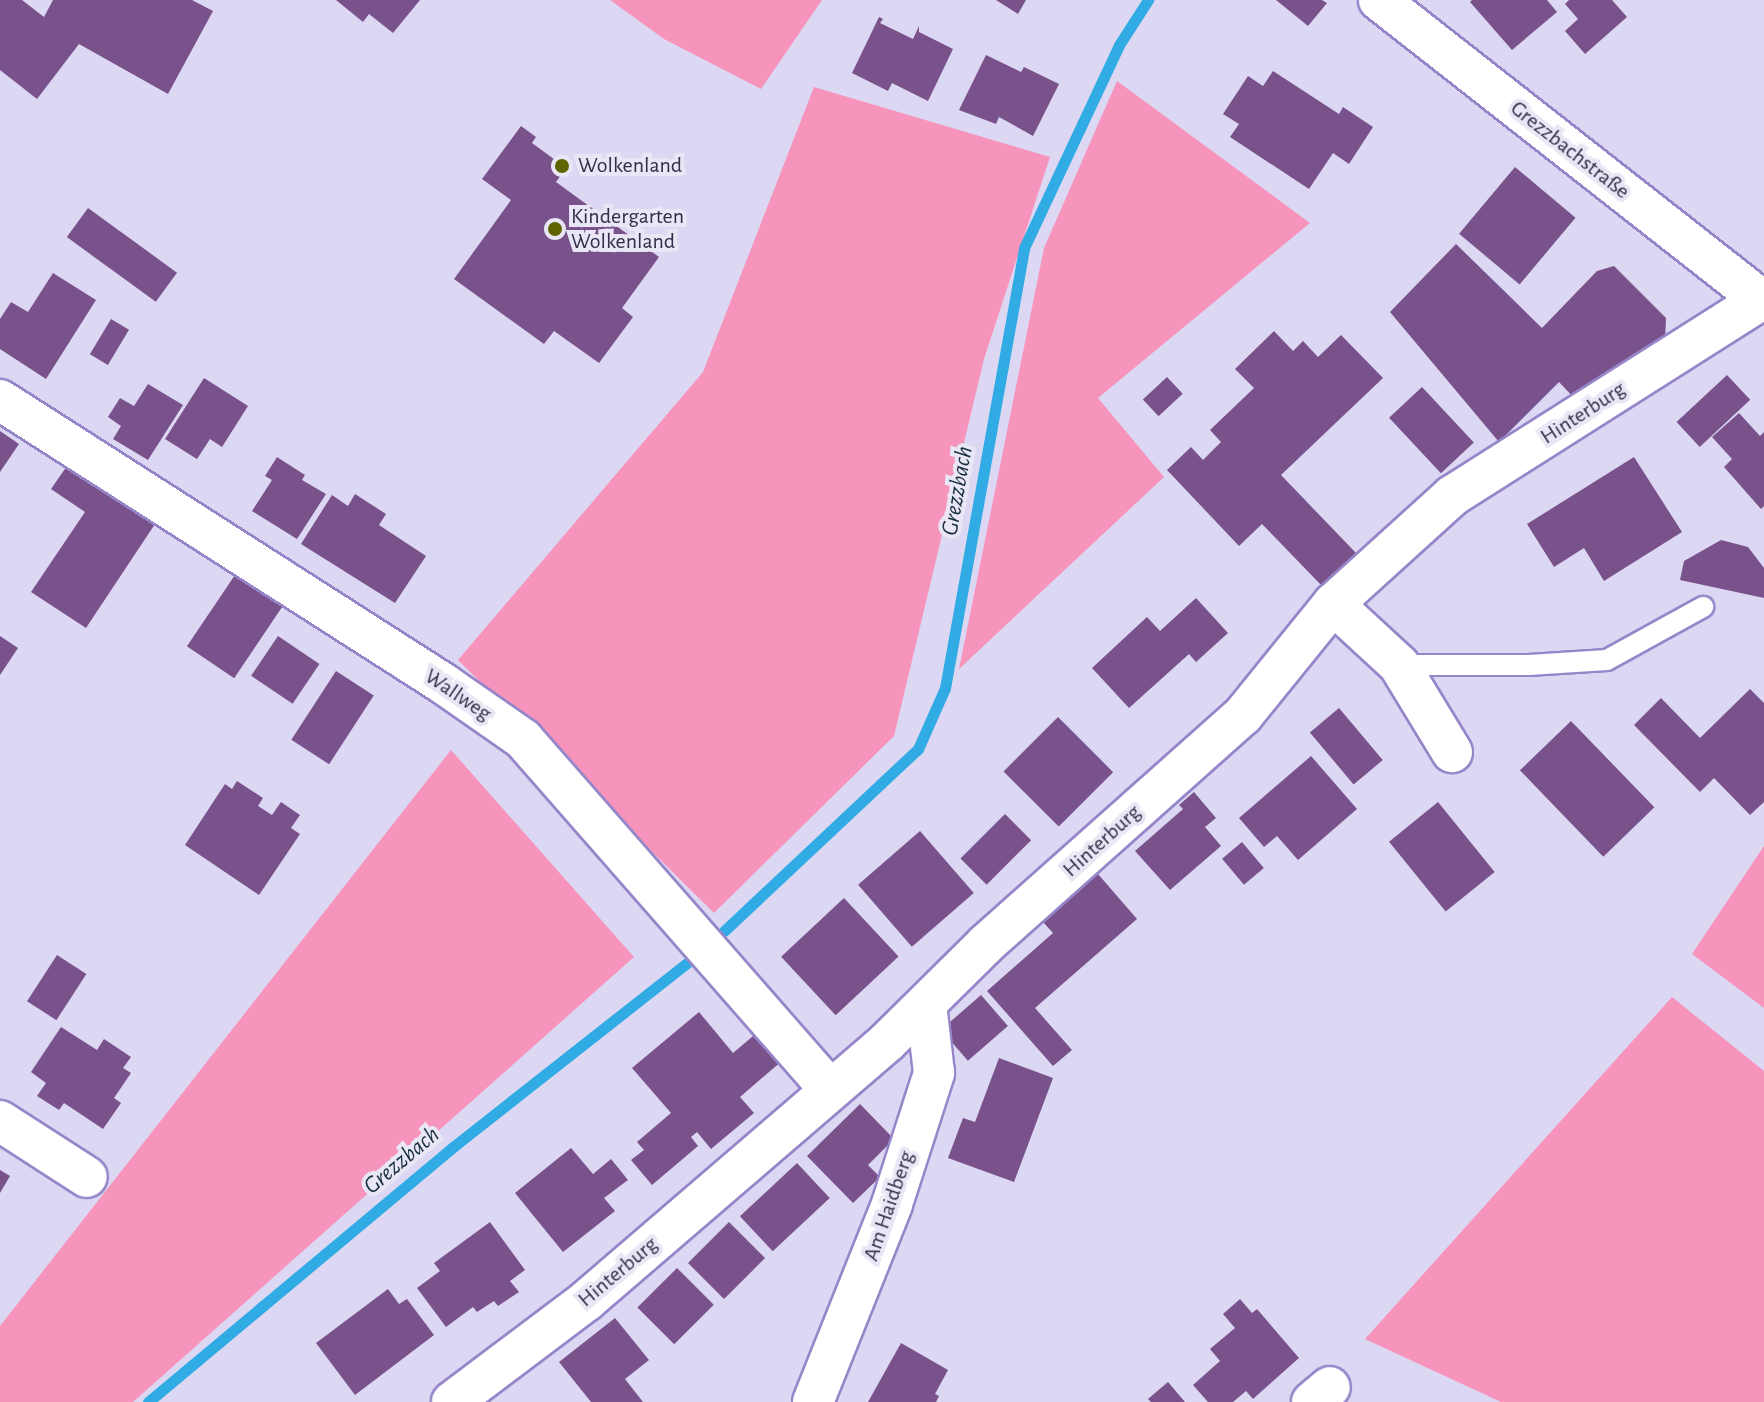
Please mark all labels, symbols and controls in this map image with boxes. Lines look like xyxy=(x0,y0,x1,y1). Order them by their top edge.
street label: Grezzbachstraße xyxy=(1505,95,1635,205)
place label: Wolkenland xyxy=(578,153,682,179)
marker: Wolkenland xyxy=(553,157,571,175)
place label: Kindergarten Wolkenland xyxy=(571,203,684,254)
marker: Kindergarten Wolkenland xyxy=(546,220,564,238)
street label: Hinterburg xyxy=(1536,376,1630,450)
water label: Grezzbach xyxy=(936,444,980,538)
street label: Wallweg xyxy=(420,663,496,727)
street label: Hinterburg xyxy=(1058,799,1146,883)
water label: Grezzbach xyxy=(358,1121,446,1201)
street label: Am Haidberg xyxy=(858,1148,920,1264)
street label: Hinterburg xyxy=(573,1231,663,1313)

